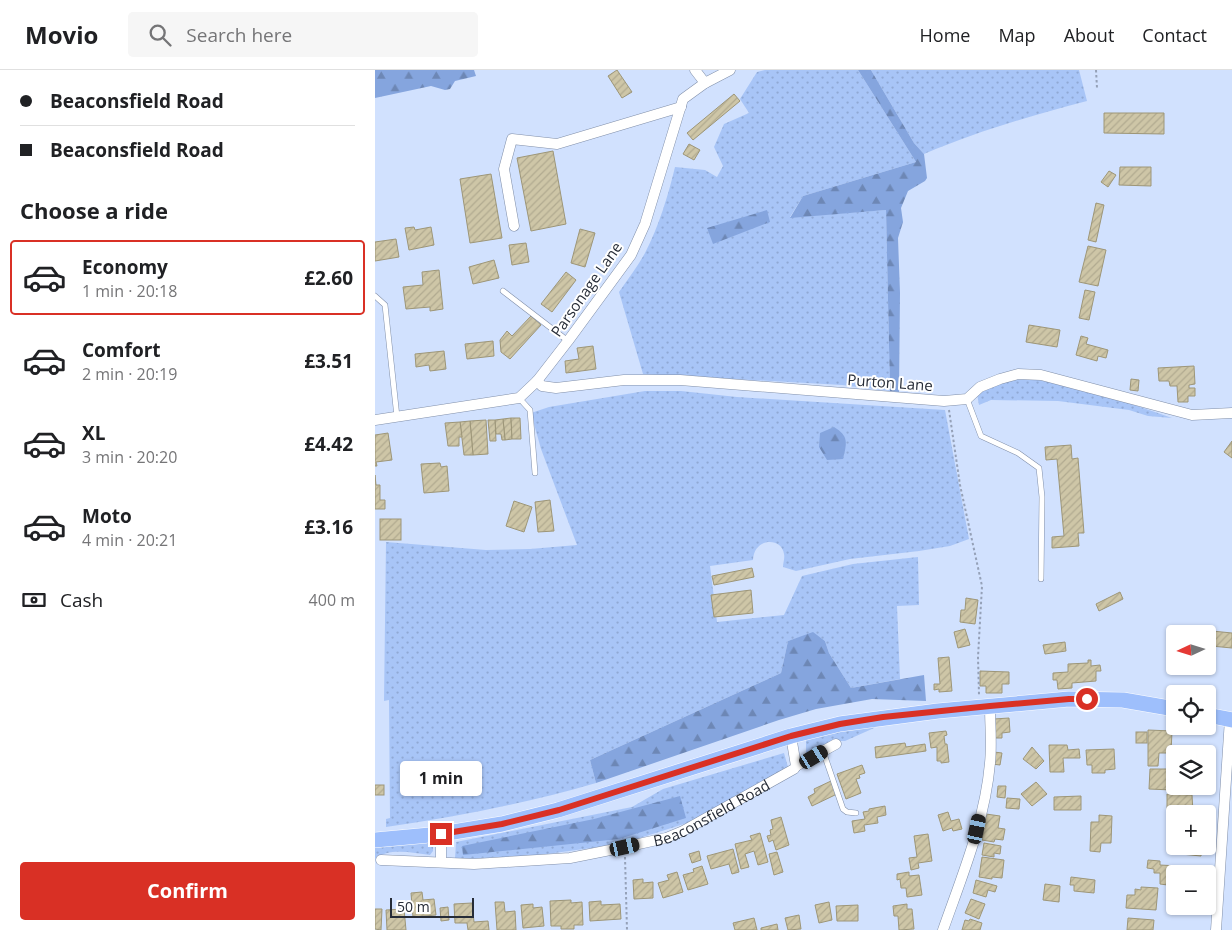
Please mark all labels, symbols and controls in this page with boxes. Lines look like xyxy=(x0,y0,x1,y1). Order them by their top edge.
search box xyxy=(128,12,478,57)
text: Movio xyxy=(25,18,98,51)
icon: search xyxy=(146,21,174,49)
text: Search here xyxy=(186,22,292,48)
text: Home xyxy=(920,23,970,47)
text: Map xyxy=(998,23,1036,47)
text: About xyxy=(1064,23,1114,47)
text: Contact xyxy=(1142,23,1207,47)
text: Beaconsfield Road xyxy=(50,88,224,114)
text: Beaconsfield Road xyxy=(50,137,224,163)
text: Choose a ride xyxy=(20,195,168,225)
street label: Parsonage Lane xyxy=(546,238,626,340)
text: Economy xyxy=(82,254,168,280)
icon: car xyxy=(22,255,67,300)
text: £2.60 xyxy=(304,265,353,291)
text: 1 min · 20:18 xyxy=(82,280,177,302)
text: Comfort xyxy=(82,337,161,363)
icon: car xyxy=(22,338,67,383)
text: £3.51 xyxy=(304,348,353,374)
text: 2 min · 20:19 xyxy=(82,363,177,385)
street label: Purton Lane xyxy=(847,369,933,395)
text: XL xyxy=(82,420,105,446)
icon: car xyxy=(22,421,67,466)
text: £4.42 xyxy=(304,431,353,457)
text: 3 min · 20:20 xyxy=(82,446,177,468)
text: Moto xyxy=(82,503,132,529)
icon: car xyxy=(22,504,67,549)
text: £3.16 xyxy=(304,514,353,540)
text: 4 min · 20:21 xyxy=(82,529,177,551)
icon: cash xyxy=(20,586,48,614)
text: Cash xyxy=(60,587,103,613)
text: 400 m xyxy=(309,589,355,611)
north arrow xyxy=(1166,625,1216,675)
map controls xyxy=(1166,625,1216,915)
button: locate xyxy=(1166,685,1216,735)
route start xyxy=(1076,688,1098,710)
car xyxy=(797,743,830,771)
button: layers xyxy=(1166,745,1216,795)
callout: 1 min xyxy=(400,762,482,796)
text: 1 min xyxy=(419,767,463,789)
street label: Beaconsfield Road xyxy=(651,775,773,851)
button: + xyxy=(1166,805,1216,855)
car xyxy=(966,813,987,845)
route end xyxy=(430,823,452,845)
car xyxy=(608,836,641,858)
button: Confirm xyxy=(20,862,355,920)
button: − xyxy=(1166,865,1216,915)
scale bar xyxy=(390,895,474,918)
text: 50 m xyxy=(397,897,430,916)

